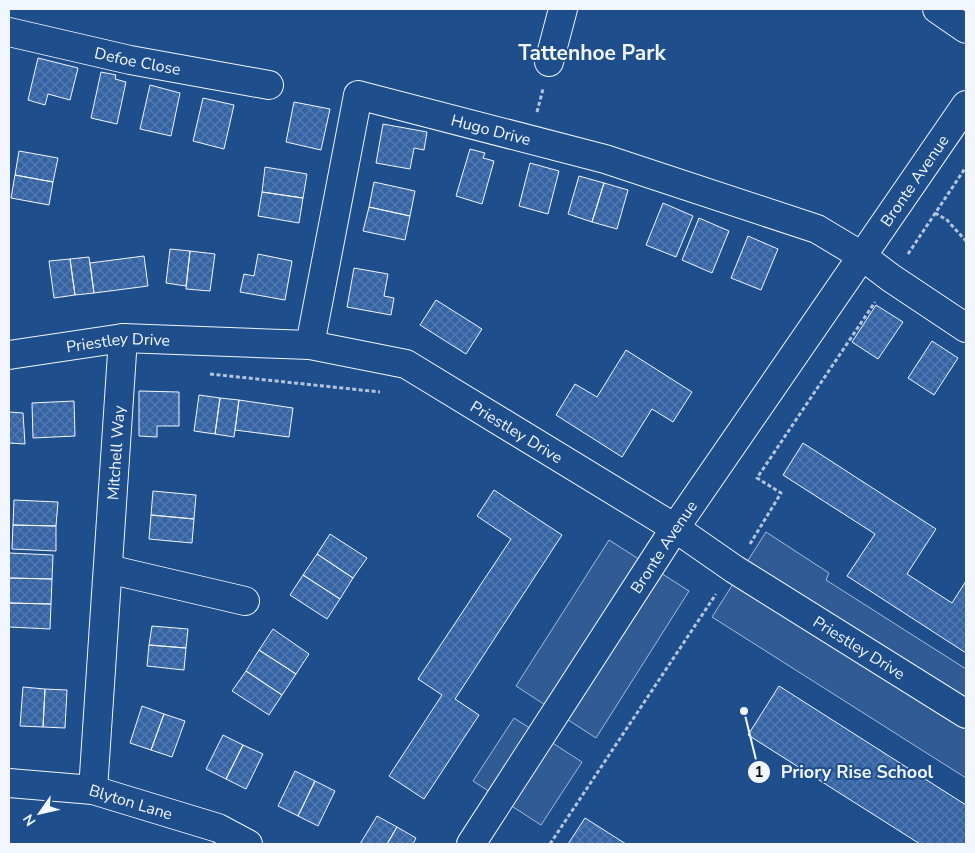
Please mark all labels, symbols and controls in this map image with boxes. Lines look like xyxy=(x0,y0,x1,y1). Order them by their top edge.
district label: Tattenhoe Park xyxy=(518,39,667,67)
street label: Defoe Close xyxy=(92,42,183,81)
street label: Hugo Drive xyxy=(449,110,533,151)
street label: Bronte Avenue xyxy=(876,131,954,231)
street label: Priestley Drive xyxy=(65,328,170,358)
street label: Priestley Drive xyxy=(466,396,567,469)
street label: Mitchell Way xyxy=(102,404,131,501)
street label: Bronte Avenue xyxy=(626,496,703,598)
street label: Priestley Drive xyxy=(809,611,909,685)
callout: Priory Rise School xyxy=(746,755,944,788)
text: Priory Rise School xyxy=(781,760,934,784)
text: 1 xyxy=(754,762,764,782)
street label: Blyton Lane xyxy=(86,779,175,826)
north arrow xyxy=(15,788,65,838)
text: N xyxy=(19,810,40,830)

